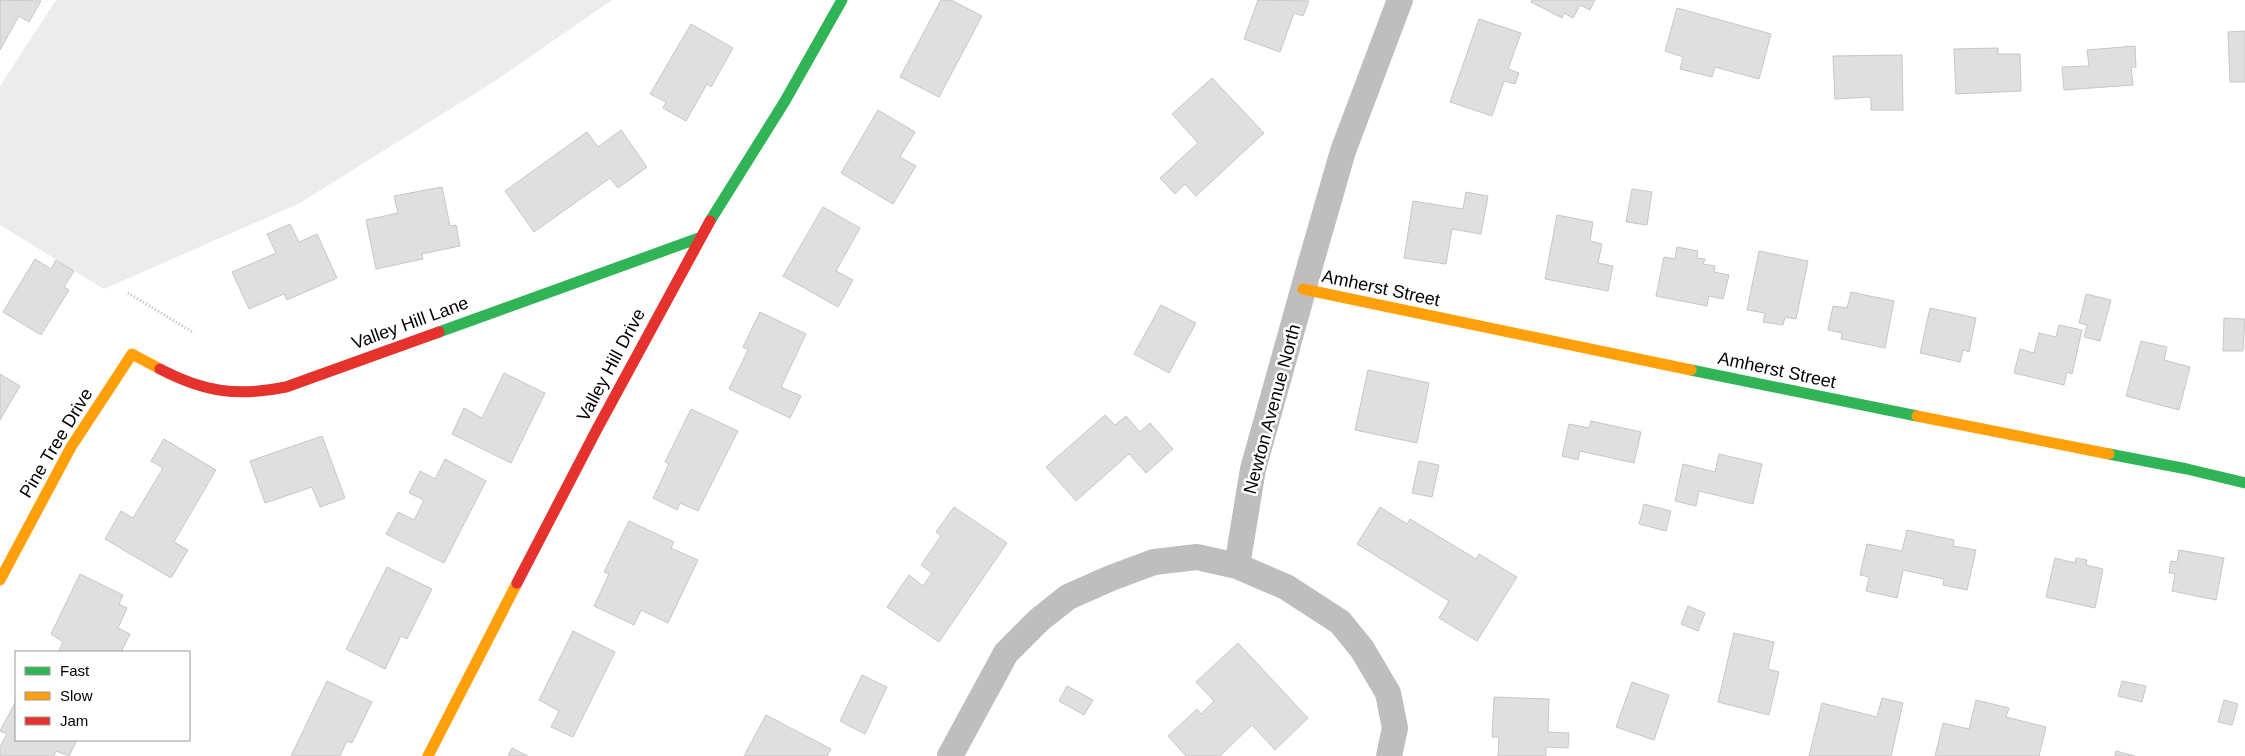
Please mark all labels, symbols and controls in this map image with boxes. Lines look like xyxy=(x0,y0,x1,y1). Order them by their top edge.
street label: Amherst Street xyxy=(1320,266,1442,310)
street label: Valley Hill Lane xyxy=(349,293,471,353)
street label: Valley Hill Drive xyxy=(573,305,649,425)
street label: Newton Avenue North xyxy=(1240,322,1304,496)
street label: Amherst Street xyxy=(1716,348,1838,392)
street label: Pine Tree Drive xyxy=(15,385,97,501)
legend xyxy=(15,651,190,741)
text: Fast xyxy=(60,662,90,679)
text: Slow xyxy=(60,687,93,704)
text: Jam xyxy=(60,712,88,729)

